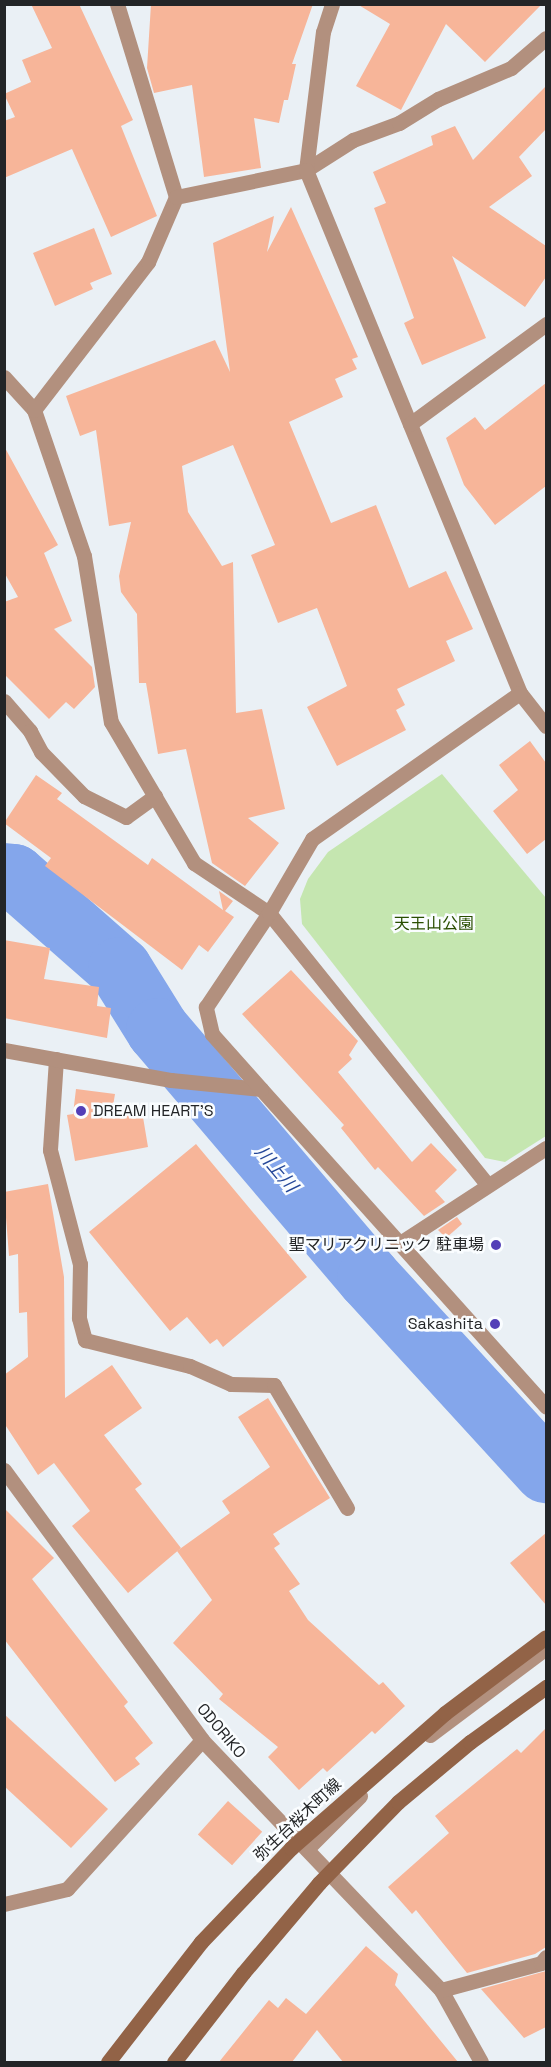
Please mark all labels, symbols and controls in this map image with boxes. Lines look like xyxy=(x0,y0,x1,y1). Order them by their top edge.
park label: 天王山公園 xyxy=(394,914,474,934)
place label: DREAM HEART'S xyxy=(93,1101,213,1121)
marker: DREAM HEART'S xyxy=(74,1104,88,1118)
water label: 川上川 xyxy=(250,1141,302,1197)
place label: 聖マリアクリニック 駐車場 xyxy=(288,1235,484,1255)
marker: 聖マリアクリニック 駐車場 xyxy=(489,1238,503,1252)
place label: Sakashita xyxy=(408,1314,483,1334)
marker: Sakashita xyxy=(488,1317,502,1331)
street label: ODORIKO xyxy=(193,1700,249,1762)
street label: 弥生台桜木町線 xyxy=(250,1775,346,1865)

